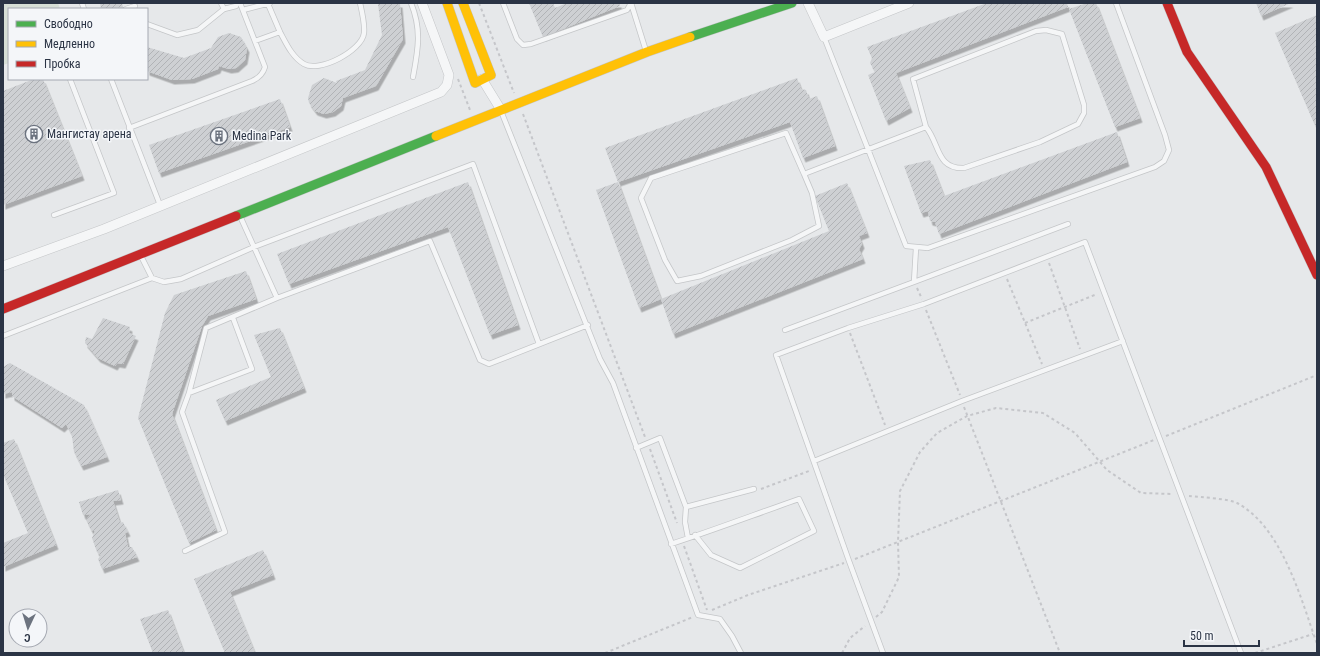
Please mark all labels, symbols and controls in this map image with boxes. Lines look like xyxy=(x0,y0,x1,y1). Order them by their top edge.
legend xyxy=(8,8,148,80)
text: Свободно xyxy=(44,17,93,31)
text: Медленно xyxy=(44,37,95,51)
text: Пробка xyxy=(44,57,81,71)
building icon: Мангистау арена xyxy=(24,124,44,144)
building icon: Medina Park xyxy=(209,126,229,146)
place label: Мангистау арена xyxy=(47,127,132,141)
place label: Medina Park xyxy=(232,129,292,143)
north arrow xyxy=(8,608,48,648)
scale bar xyxy=(1184,622,1259,648)
text: 50 m xyxy=(1190,629,1214,643)
text: С xyxy=(24,631,31,644)

